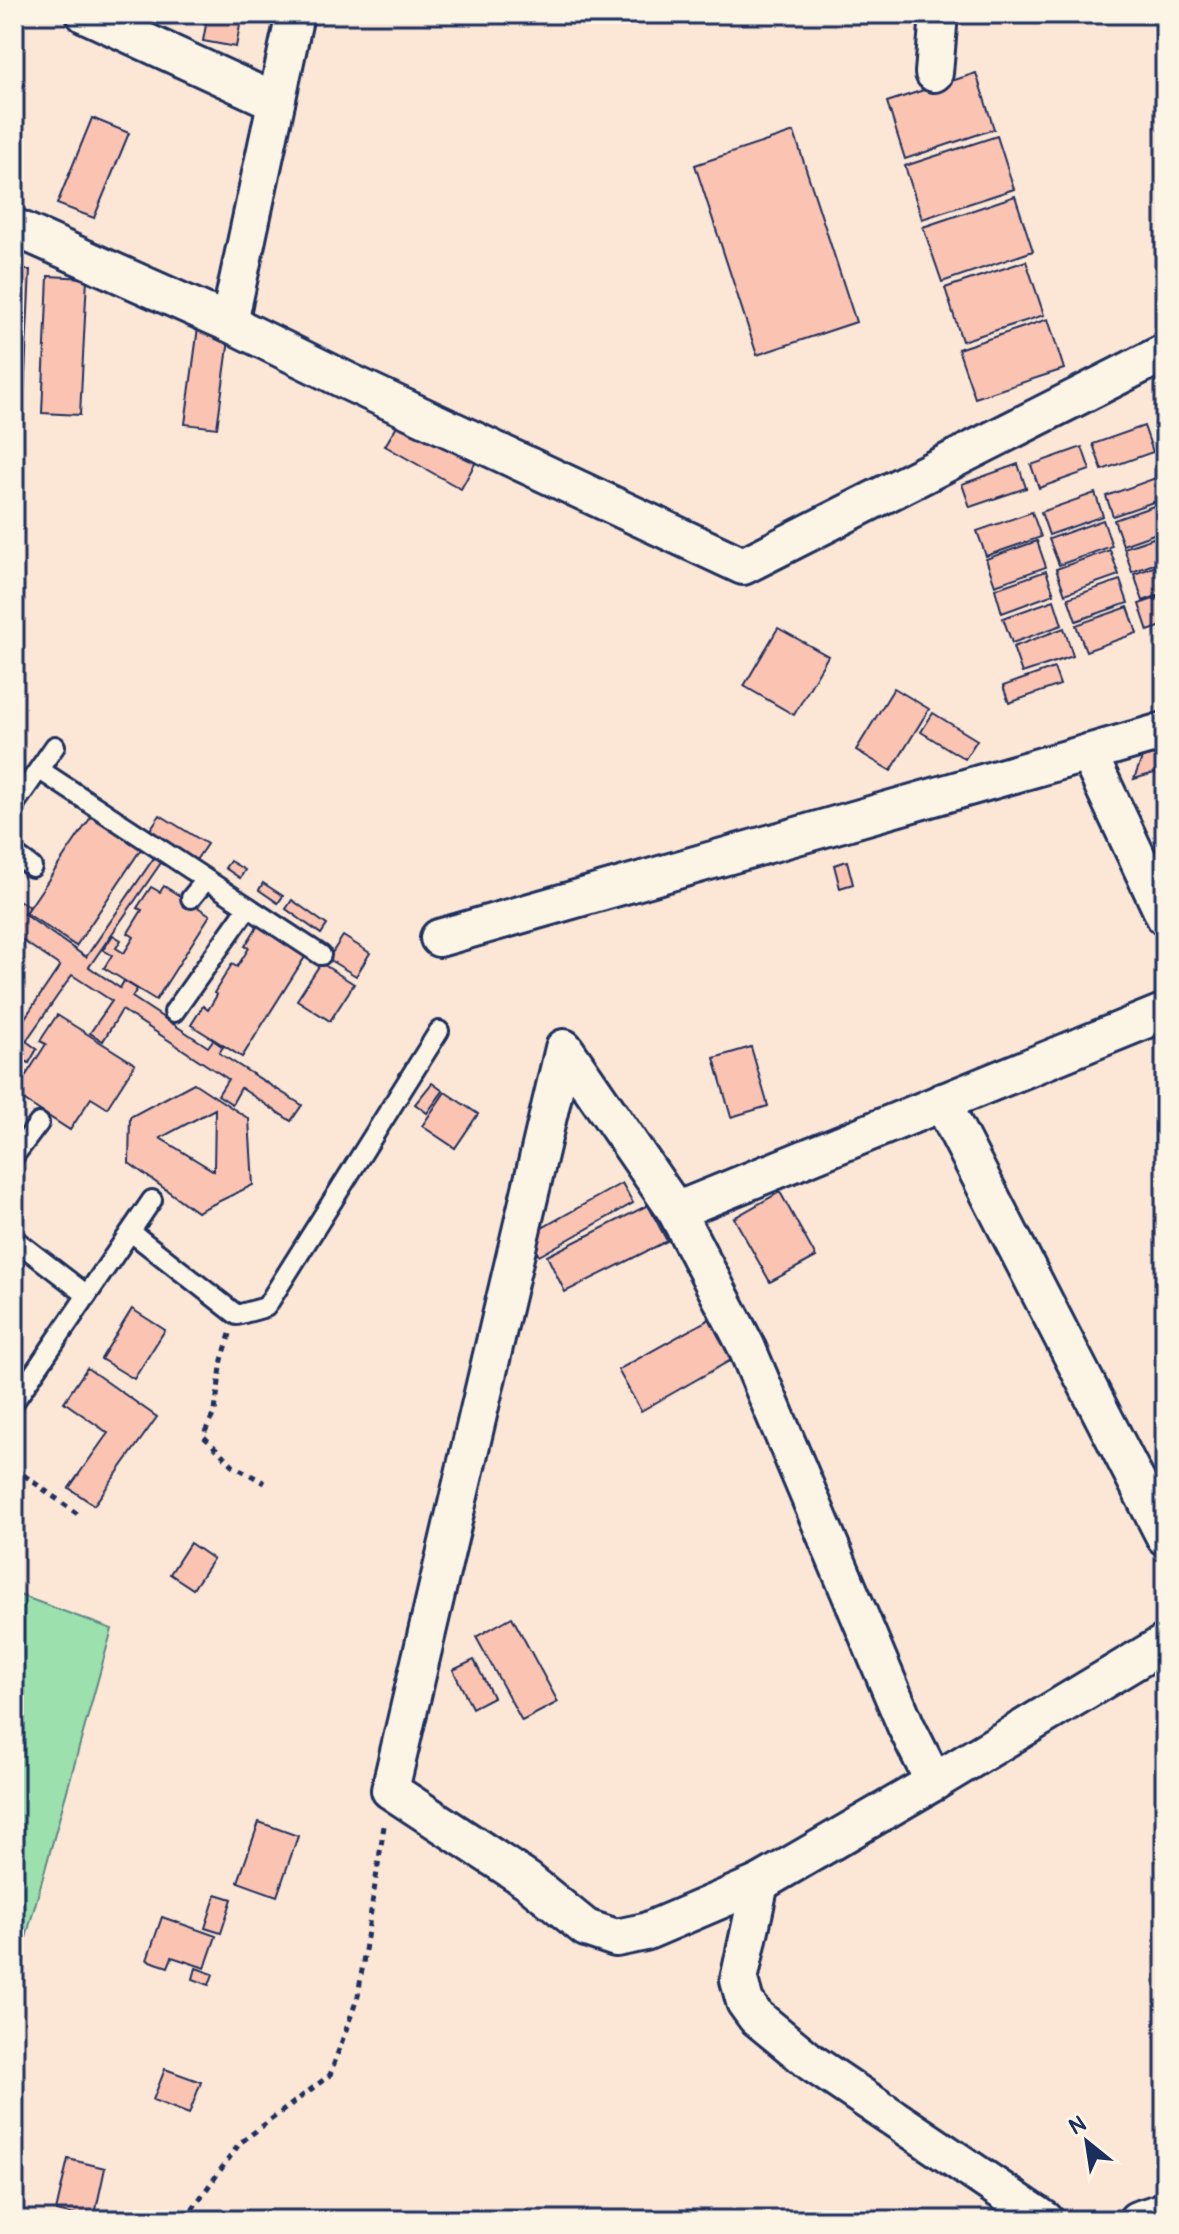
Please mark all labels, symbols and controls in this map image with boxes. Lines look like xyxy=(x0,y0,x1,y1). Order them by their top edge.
north arrow xyxy=(1047,2102,1127,2182)
text: N xyxy=(1064,2110,1091,2141)

